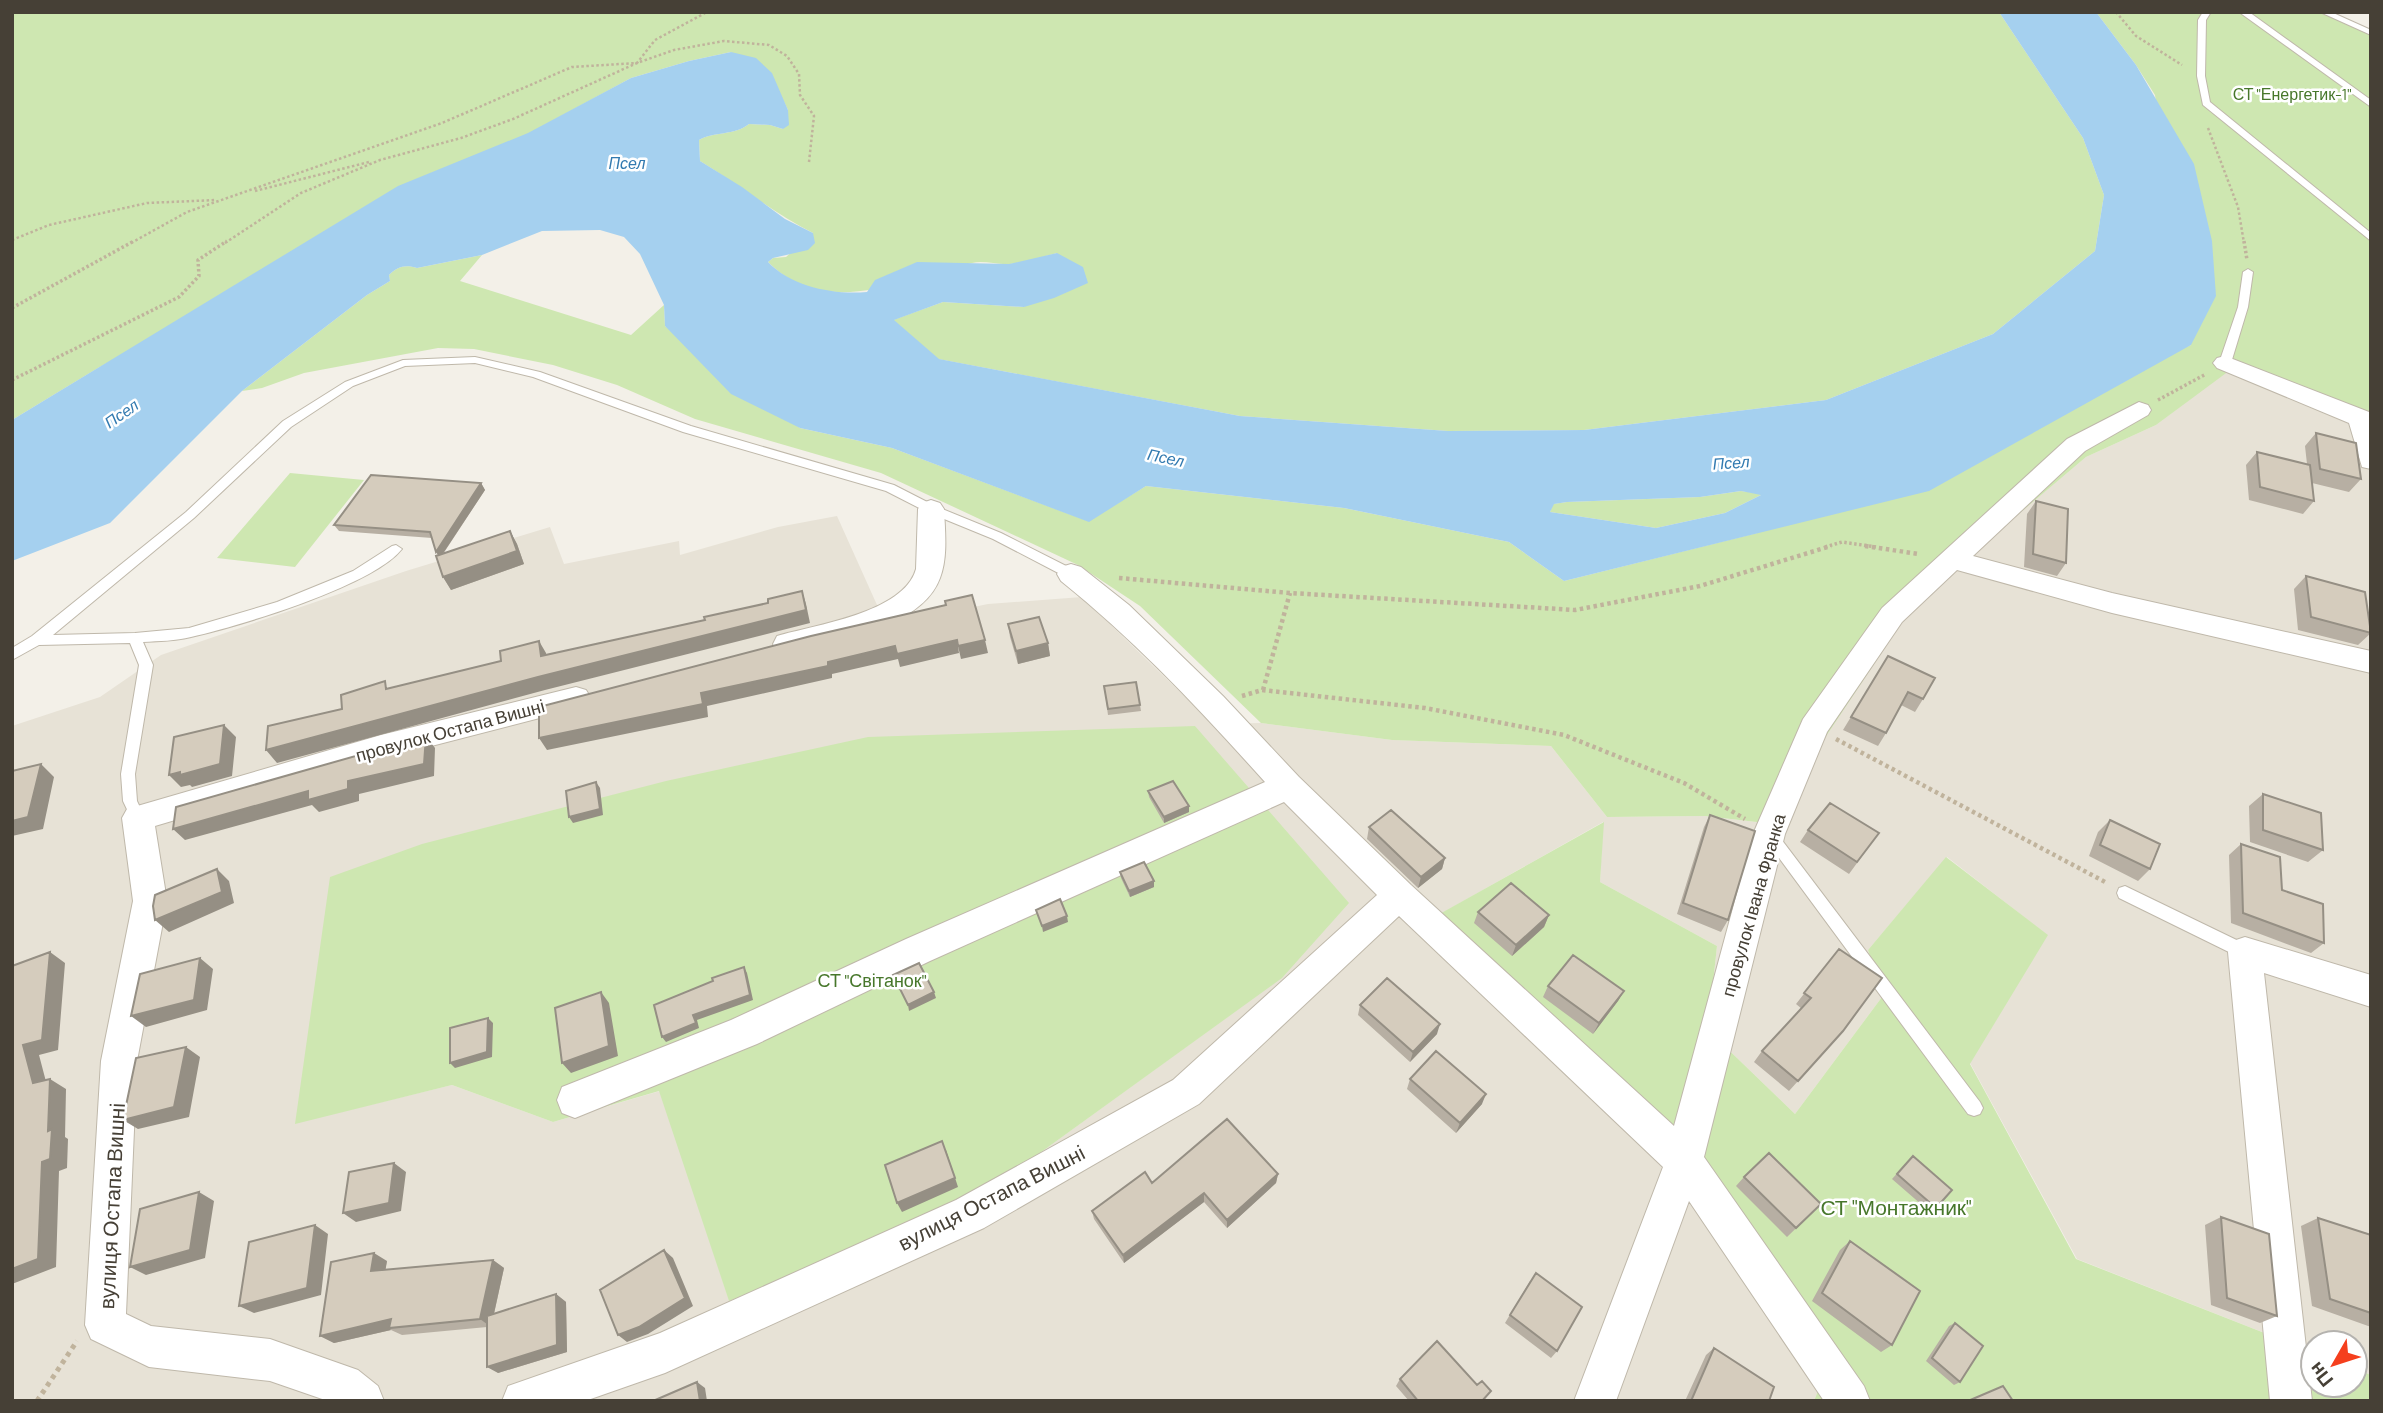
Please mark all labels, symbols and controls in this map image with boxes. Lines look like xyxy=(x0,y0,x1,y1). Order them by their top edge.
park label: СТ "Енергетик-1" xyxy=(2233,84,2351,103)
water label: Псел xyxy=(609,153,645,172)
water label: Псел xyxy=(100,395,142,431)
water label: Псел xyxy=(1146,444,1186,470)
water label: Псел xyxy=(1712,451,1750,473)
street label: провулок Остапа Вишні xyxy=(353,694,547,766)
street label: провулок Івана Франка xyxy=(1716,810,1790,999)
park label: СТ "Світанок" xyxy=(818,969,927,991)
street label: вулиця Остапа Вишні xyxy=(93,1102,129,1310)
street label: вулиця Остапа Вишні xyxy=(893,1139,1089,1255)
park label: СТ "Монтажник" xyxy=(1820,1194,1972,1219)
north arrow xyxy=(2299,1329,2369,1399)
text: Пн xyxy=(2304,1358,2337,1392)

